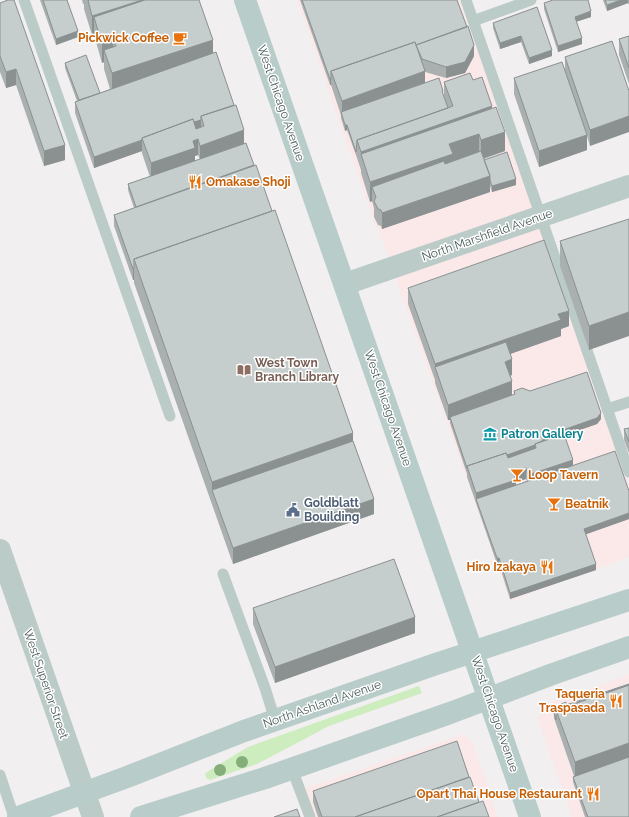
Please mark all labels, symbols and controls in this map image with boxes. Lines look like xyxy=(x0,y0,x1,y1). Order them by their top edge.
cafe icon: Pickwick Coffee xyxy=(172,30,188,46)
place label: Pickwick Coffee xyxy=(78,31,169,45)
street label: West Chicago Avenue xyxy=(255,43,307,163)
restaurant icon: Omakase Shoji xyxy=(187,174,203,190)
place label: Omakase Shoji xyxy=(206,175,291,189)
street label: North Marshfield Avenue xyxy=(420,206,554,264)
street label: West Chicago Avenue xyxy=(362,348,414,468)
place label: West Town Branch Library xyxy=(255,356,340,384)
library icon: West Town Branch Library xyxy=(236,362,252,378)
museum icon: Patron Gallery xyxy=(482,426,498,442)
place label: Patron Gallery xyxy=(501,427,584,441)
bar icon: Loop Tavern xyxy=(509,467,525,483)
place label: Loop Tavern xyxy=(528,468,598,482)
place label: Goldblatt Bouilding xyxy=(304,496,359,524)
bar icon: Beatnik xyxy=(546,496,562,512)
place label: Beatnik xyxy=(565,497,609,511)
public building icon: Goldblatt Bouilding xyxy=(285,502,301,518)
restaurant icon: Hiro Izakaya xyxy=(539,559,555,575)
place label: Hiro Izakaya xyxy=(466,560,536,574)
street label: West Superior Street xyxy=(21,627,71,741)
street label: West Chicago Avenue xyxy=(469,654,521,774)
street label: North Ashland Avenue xyxy=(261,677,383,731)
place label: Taqueria Traspasada xyxy=(539,687,605,715)
restaurant icon: Taqueria Traspasada xyxy=(608,693,624,709)
restaurant icon: Opart Thai House Restaurant xyxy=(585,786,601,802)
place label: Opart Thai House Restaurant xyxy=(417,787,582,801)

